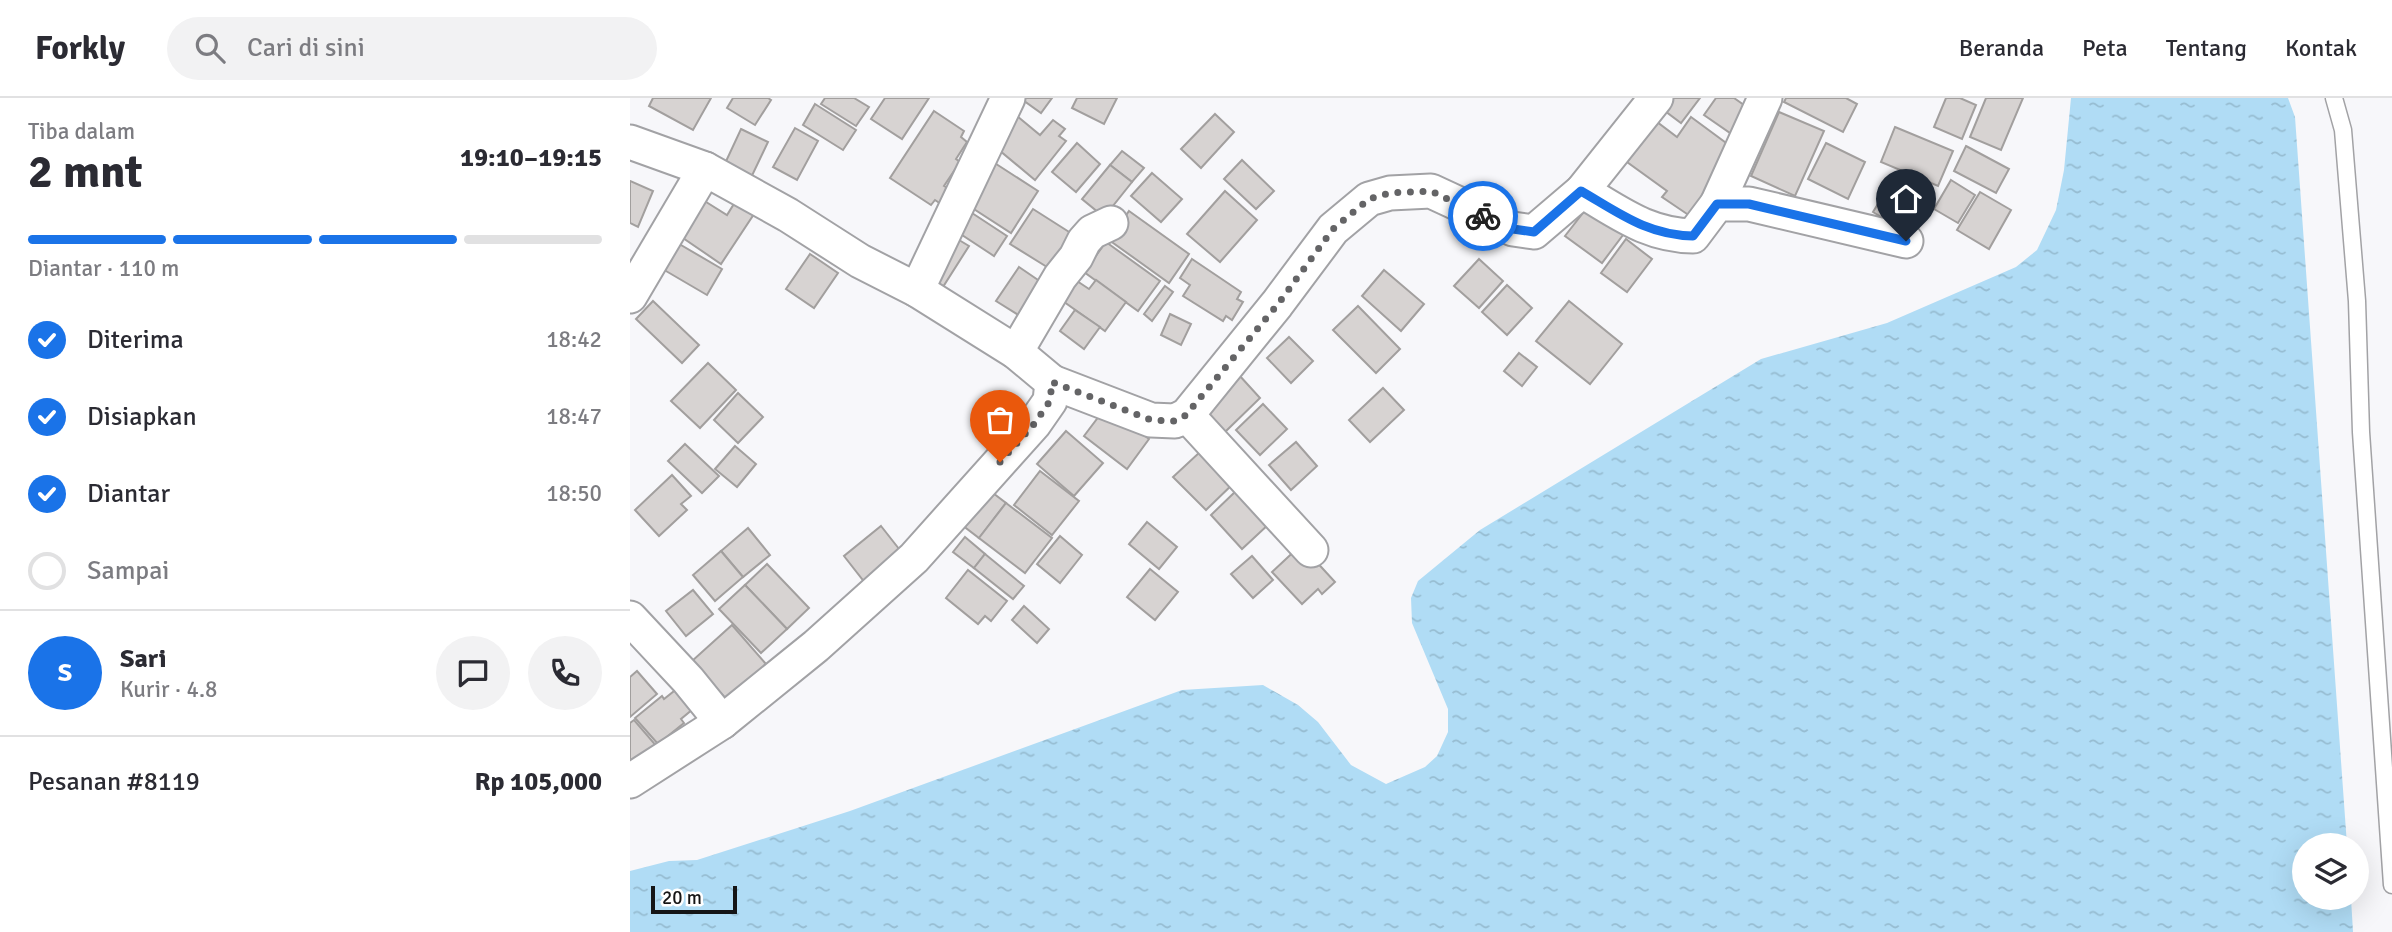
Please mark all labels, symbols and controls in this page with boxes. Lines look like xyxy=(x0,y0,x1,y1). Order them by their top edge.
search box xyxy=(167,17,657,80)
text: Forkly xyxy=(35,28,125,69)
icon: search xyxy=(191,29,229,67)
text: Cari di sini xyxy=(247,32,365,64)
text: Beranda xyxy=(1959,33,2044,63)
text: Peta xyxy=(2082,33,2128,63)
text: Tentang xyxy=(2166,33,2247,63)
text: Kontak xyxy=(2285,33,2357,63)
text: Tiba dalam xyxy=(28,117,135,146)
text: 19:10–19:15 xyxy=(460,142,602,174)
text: 2 mnt xyxy=(28,144,143,200)
pin xyxy=(1876,169,1936,241)
icon: home xyxy=(1887,180,1925,218)
courier xyxy=(1448,181,1518,251)
icon: bike xyxy=(1464,197,1502,235)
text: Diantar · 110 m xyxy=(28,254,179,283)
icon: check xyxy=(28,321,66,359)
text: Diterima xyxy=(87,324,184,356)
text: 18:42 xyxy=(546,325,602,354)
pin xyxy=(970,390,1030,462)
icon: check xyxy=(28,398,66,436)
text: Disiapkan xyxy=(87,401,197,433)
icon: bag xyxy=(981,401,1019,439)
text: 18:47 xyxy=(546,402,602,431)
icon: check xyxy=(28,475,66,513)
text: Diantar xyxy=(87,478,170,510)
text: 18:50 xyxy=(546,479,602,508)
text: Sampai xyxy=(87,555,169,587)
button: chat xyxy=(436,636,510,710)
button: phone xyxy=(528,636,602,710)
text: Sari xyxy=(120,643,166,675)
text: S xyxy=(58,657,72,689)
text: Kurir · 4.8 xyxy=(120,675,217,704)
text: Pesanan #8119 xyxy=(28,766,200,798)
text: Rp 105,000 xyxy=(474,766,602,798)
map controls xyxy=(2292,833,2369,910)
button: layers xyxy=(2292,833,2369,910)
scale bar xyxy=(651,883,737,915)
text: 20 m xyxy=(662,886,702,910)

